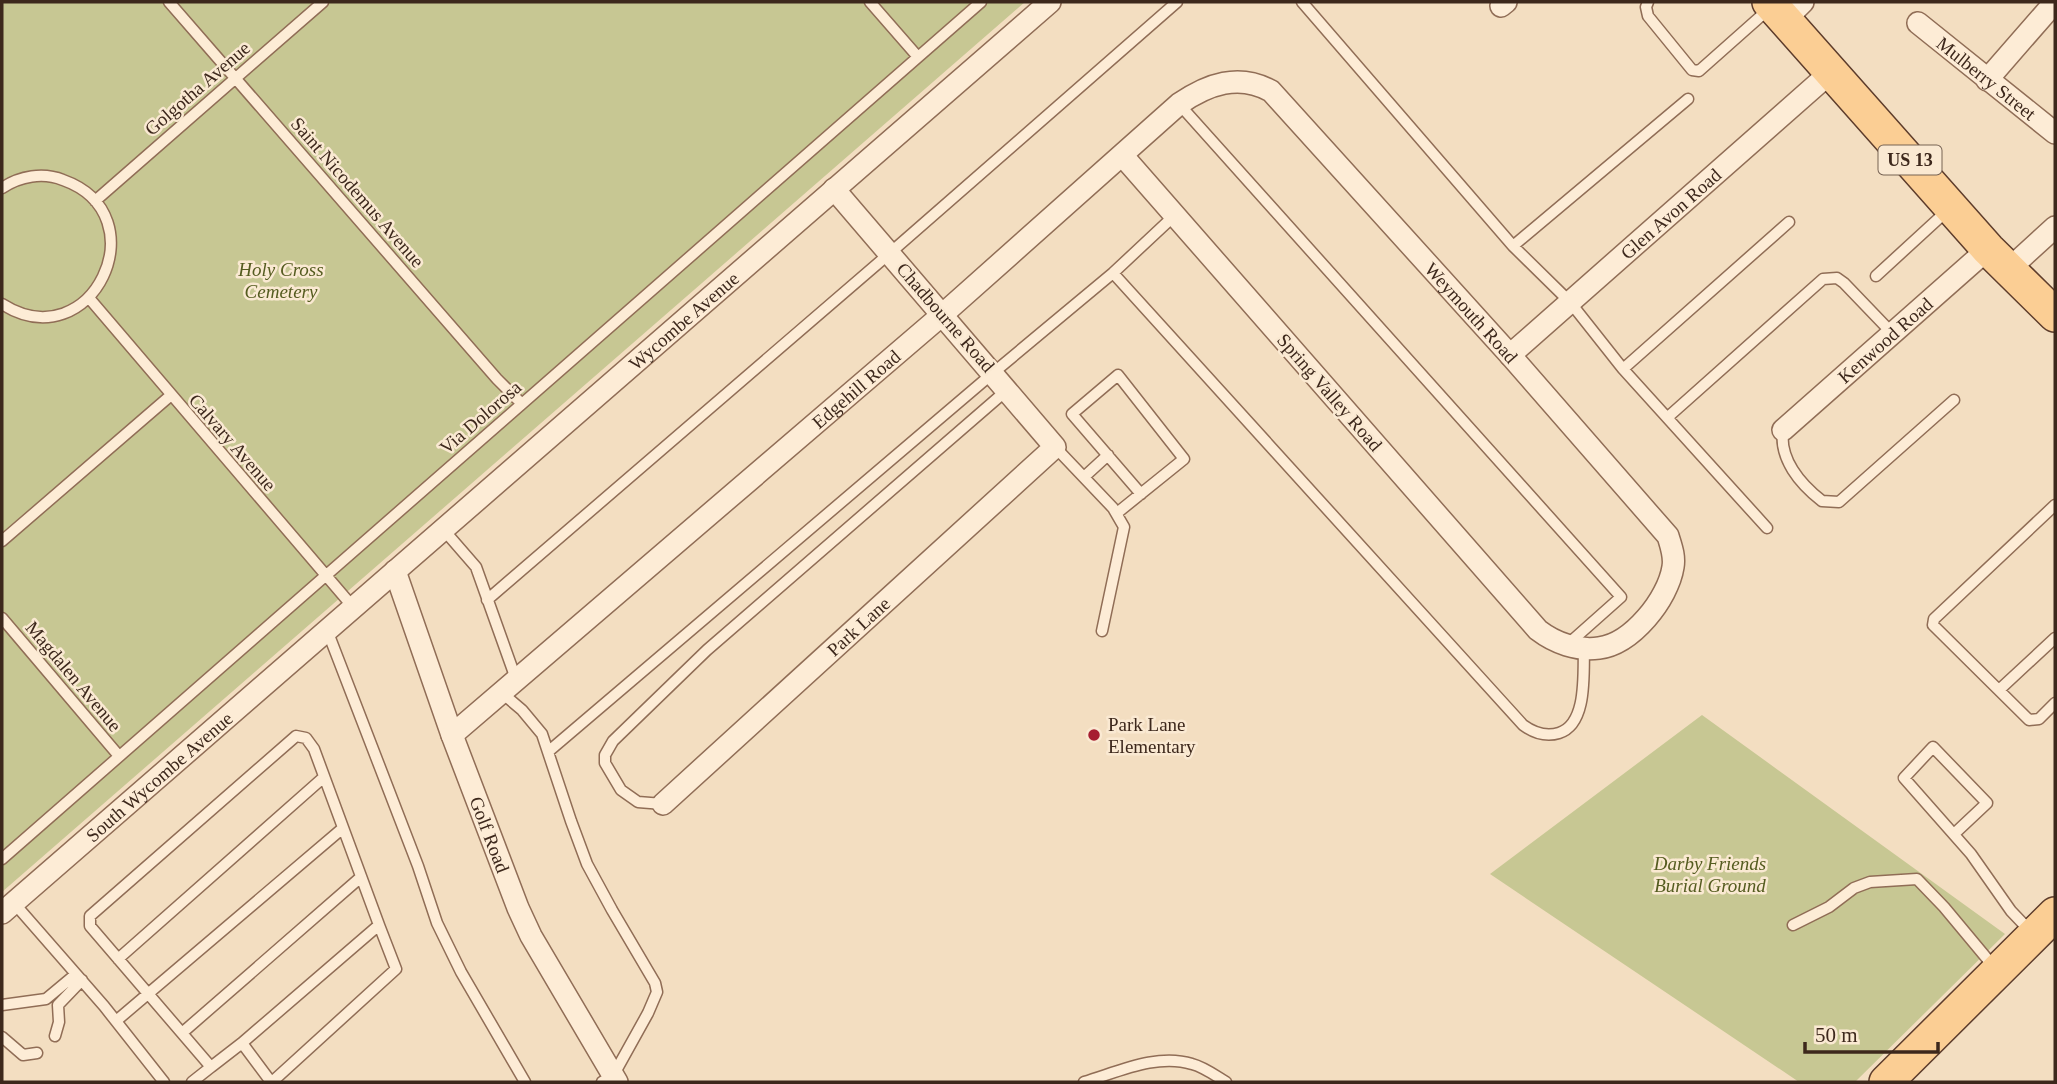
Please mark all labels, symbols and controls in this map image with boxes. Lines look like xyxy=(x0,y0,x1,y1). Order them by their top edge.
street label: Mulberry Street xyxy=(1933,32,2041,125)
street label: Golgotha Avenue xyxy=(141,37,254,140)
street label: Saint Nicodemus Avenue xyxy=(287,113,428,272)
road number: US 13 xyxy=(1878,146,1941,174)
street label: Glen Avon Road xyxy=(1617,164,1726,264)
street label: Chadbourne Road xyxy=(893,258,999,377)
street label: Weymouth Road xyxy=(1420,258,1522,368)
park label: Holy Cross Cemetery xyxy=(237,259,324,302)
street label: Wycombe Avenue xyxy=(625,268,743,374)
street label: Kenwood Road xyxy=(1834,293,1937,388)
street label: Spring Valley Road xyxy=(1273,329,1387,456)
street label: Edgehill Road xyxy=(808,345,905,433)
street label: Via Dolorosa xyxy=(435,376,526,458)
street label: Calvary Avenue xyxy=(185,390,280,495)
street label: Park Lane xyxy=(823,593,894,660)
street label: Magdalen Avenue xyxy=(21,617,126,736)
street label: South Wycombe Avenue xyxy=(82,708,237,846)
place label: Park Lane Elementary xyxy=(1108,714,1196,757)
marker: Park Lane Elementary xyxy=(1086,727,1102,743)
street label: Golf Road xyxy=(465,794,514,876)
park label: Darby Friends Burial Ground xyxy=(1653,853,1766,896)
scale bar xyxy=(1805,1010,1938,1054)
text: 50 m xyxy=(1815,1023,1858,1047)

